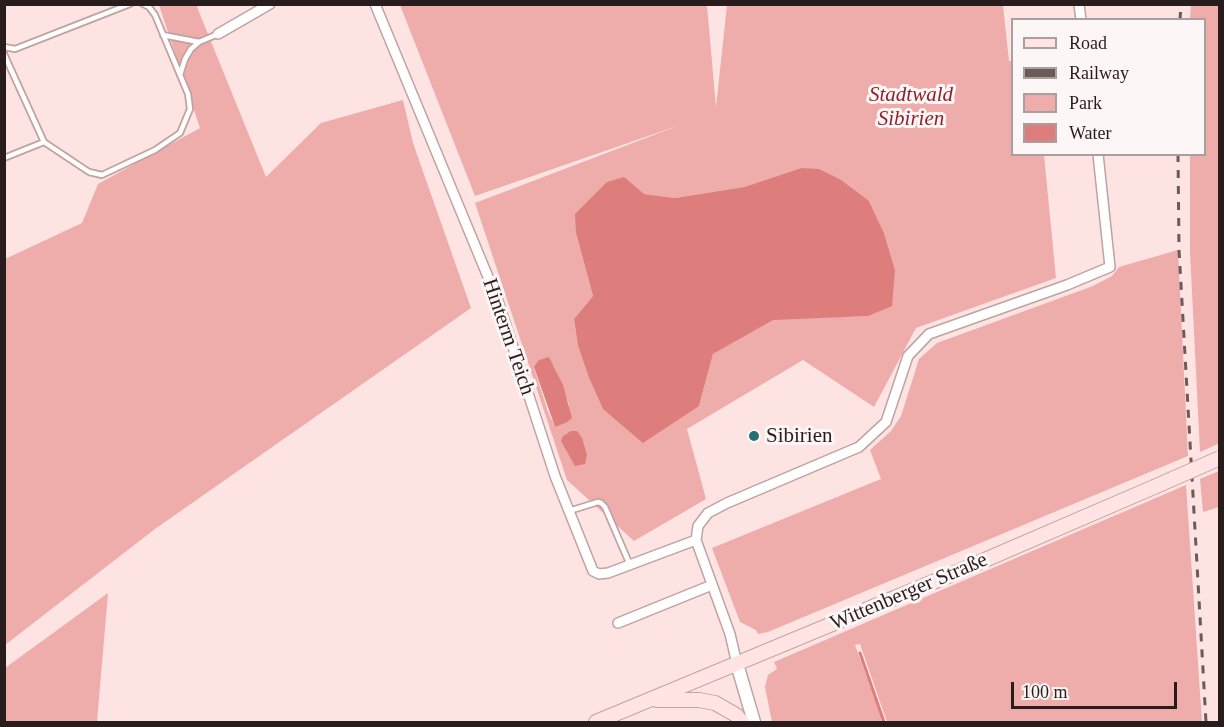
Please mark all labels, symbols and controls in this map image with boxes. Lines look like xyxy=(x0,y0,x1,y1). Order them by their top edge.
legend xyxy=(1011,18,1206,156)
text: Road xyxy=(1069,33,1107,53)
text: Railway xyxy=(1069,63,1129,83)
park label: Stadtwald Sibirien xyxy=(869,82,953,132)
text: Park xyxy=(1069,93,1102,113)
text: Water xyxy=(1069,123,1112,143)
street label: Hinterm Teich xyxy=(476,275,540,399)
place label: Sibirien xyxy=(766,423,832,449)
marker: Sibirien xyxy=(747,429,761,443)
street label: Wittenberger Straße xyxy=(827,547,991,637)
scale bar xyxy=(1014,670,1180,708)
text: 100 m xyxy=(1022,682,1068,702)

